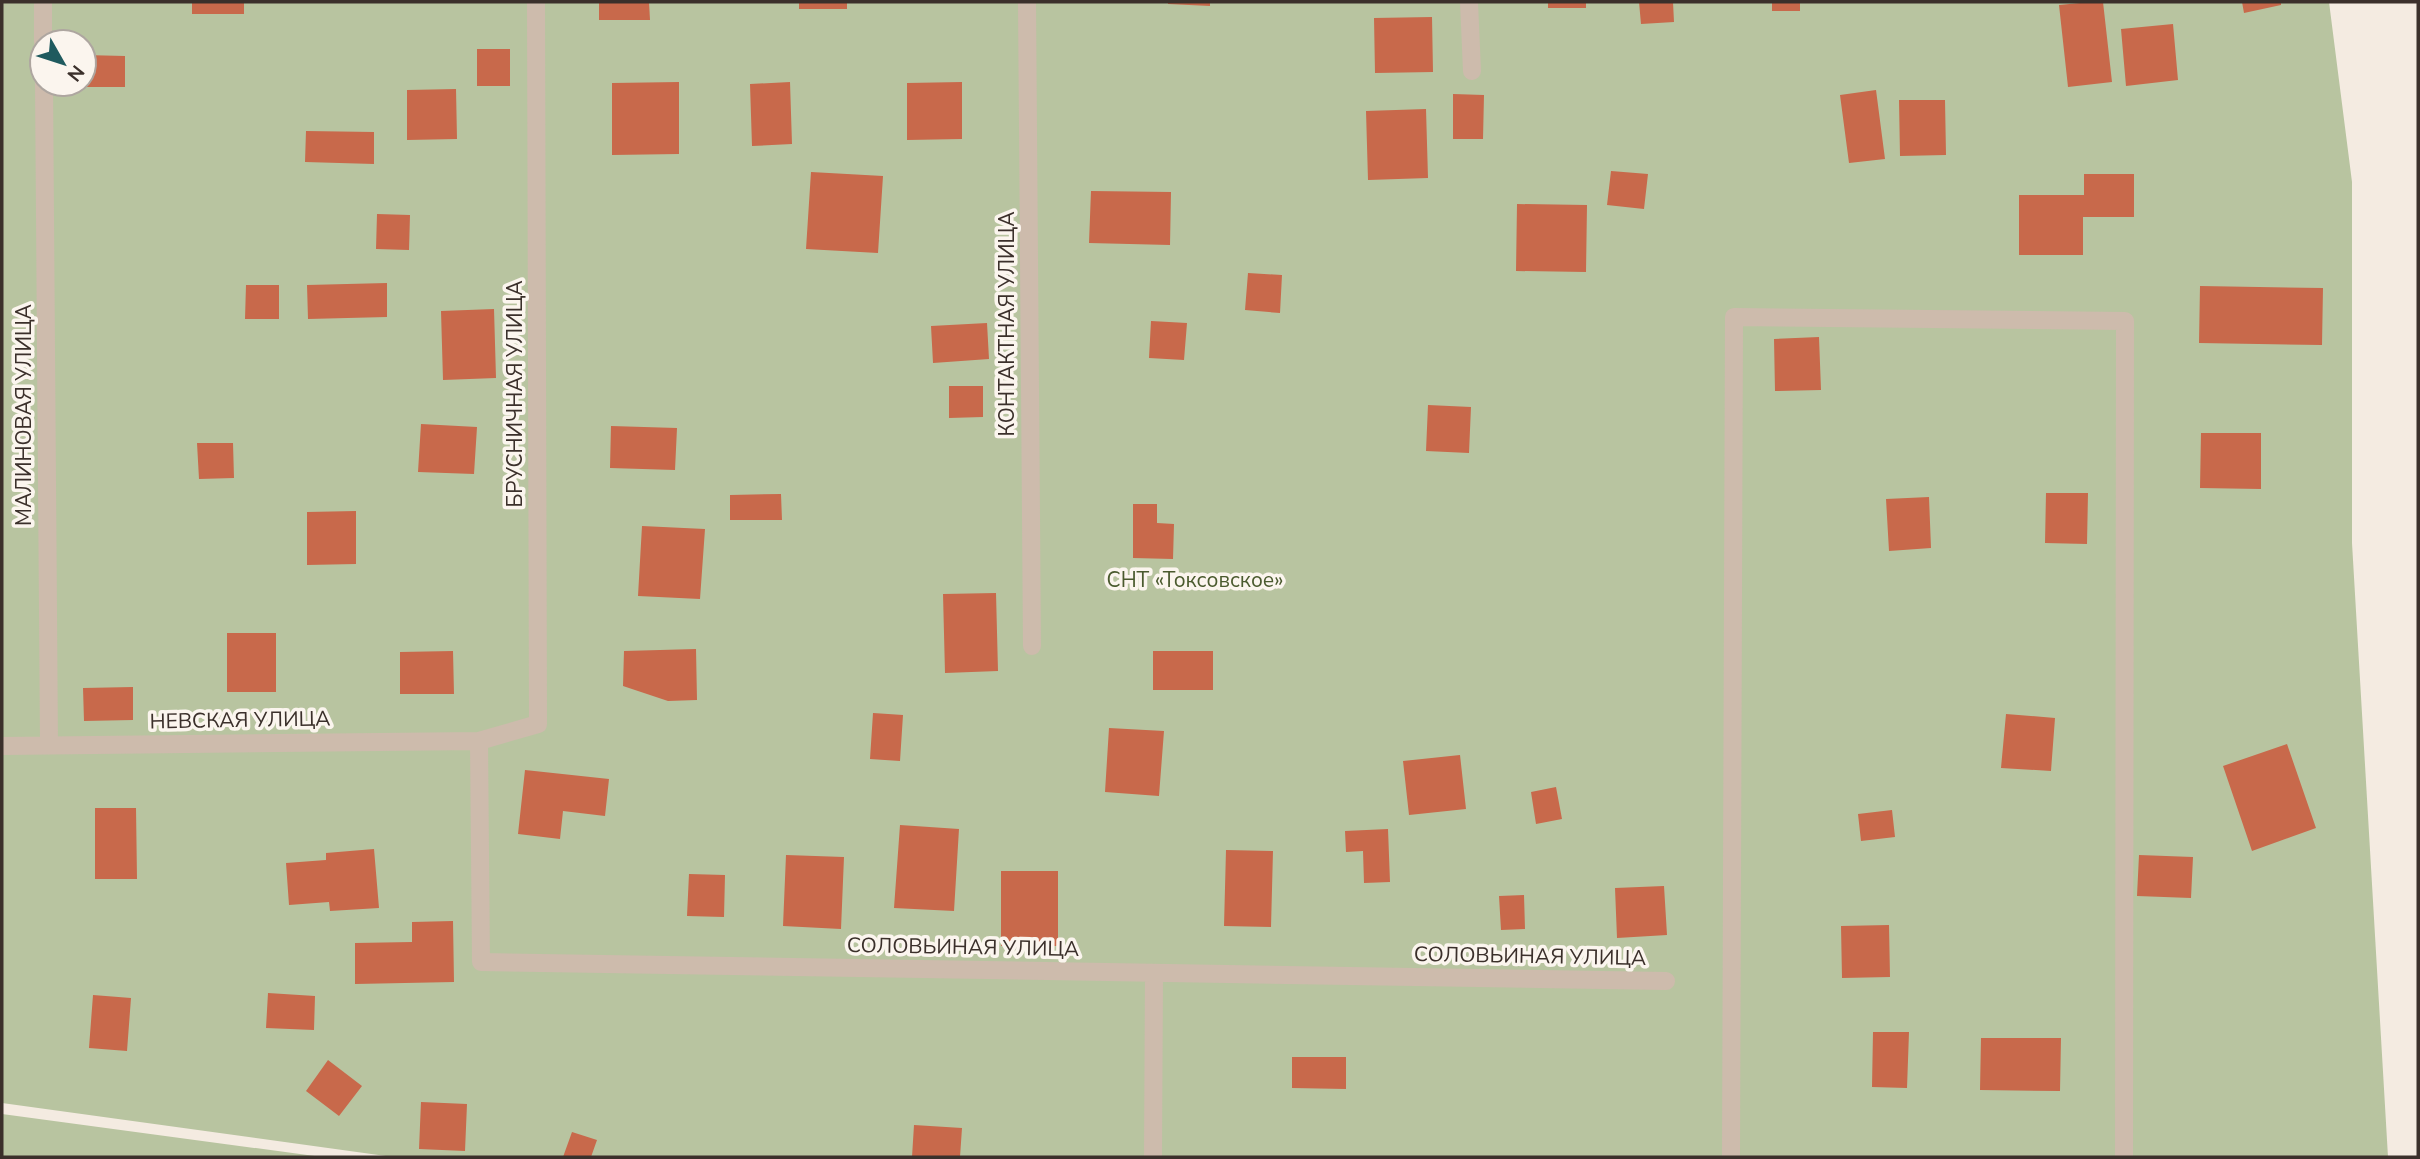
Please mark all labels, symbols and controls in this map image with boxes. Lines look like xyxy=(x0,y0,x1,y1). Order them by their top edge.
north arrow xyxy=(28,28,98,98)
text: N xyxy=(61,59,90,87)
street label: КОНТАКТНАЯ УЛИЦА xyxy=(993,211,1021,437)
street label: БРУСНИЧНАЯ УЛИЦА xyxy=(501,280,529,508)
street label: МАЛИНОВАЯ УЛИЦА xyxy=(10,304,38,526)
park label: СНТ «Токсовское» xyxy=(1107,566,1283,594)
street label: НЕВСКАЯ УЛИЦА xyxy=(149,704,331,736)
street label: СОЛОВЬИНАЯ УЛИЦА xyxy=(846,931,1080,963)
street label: СОЛОВЬИНАЯ УЛИЦА xyxy=(1413,940,1647,972)

